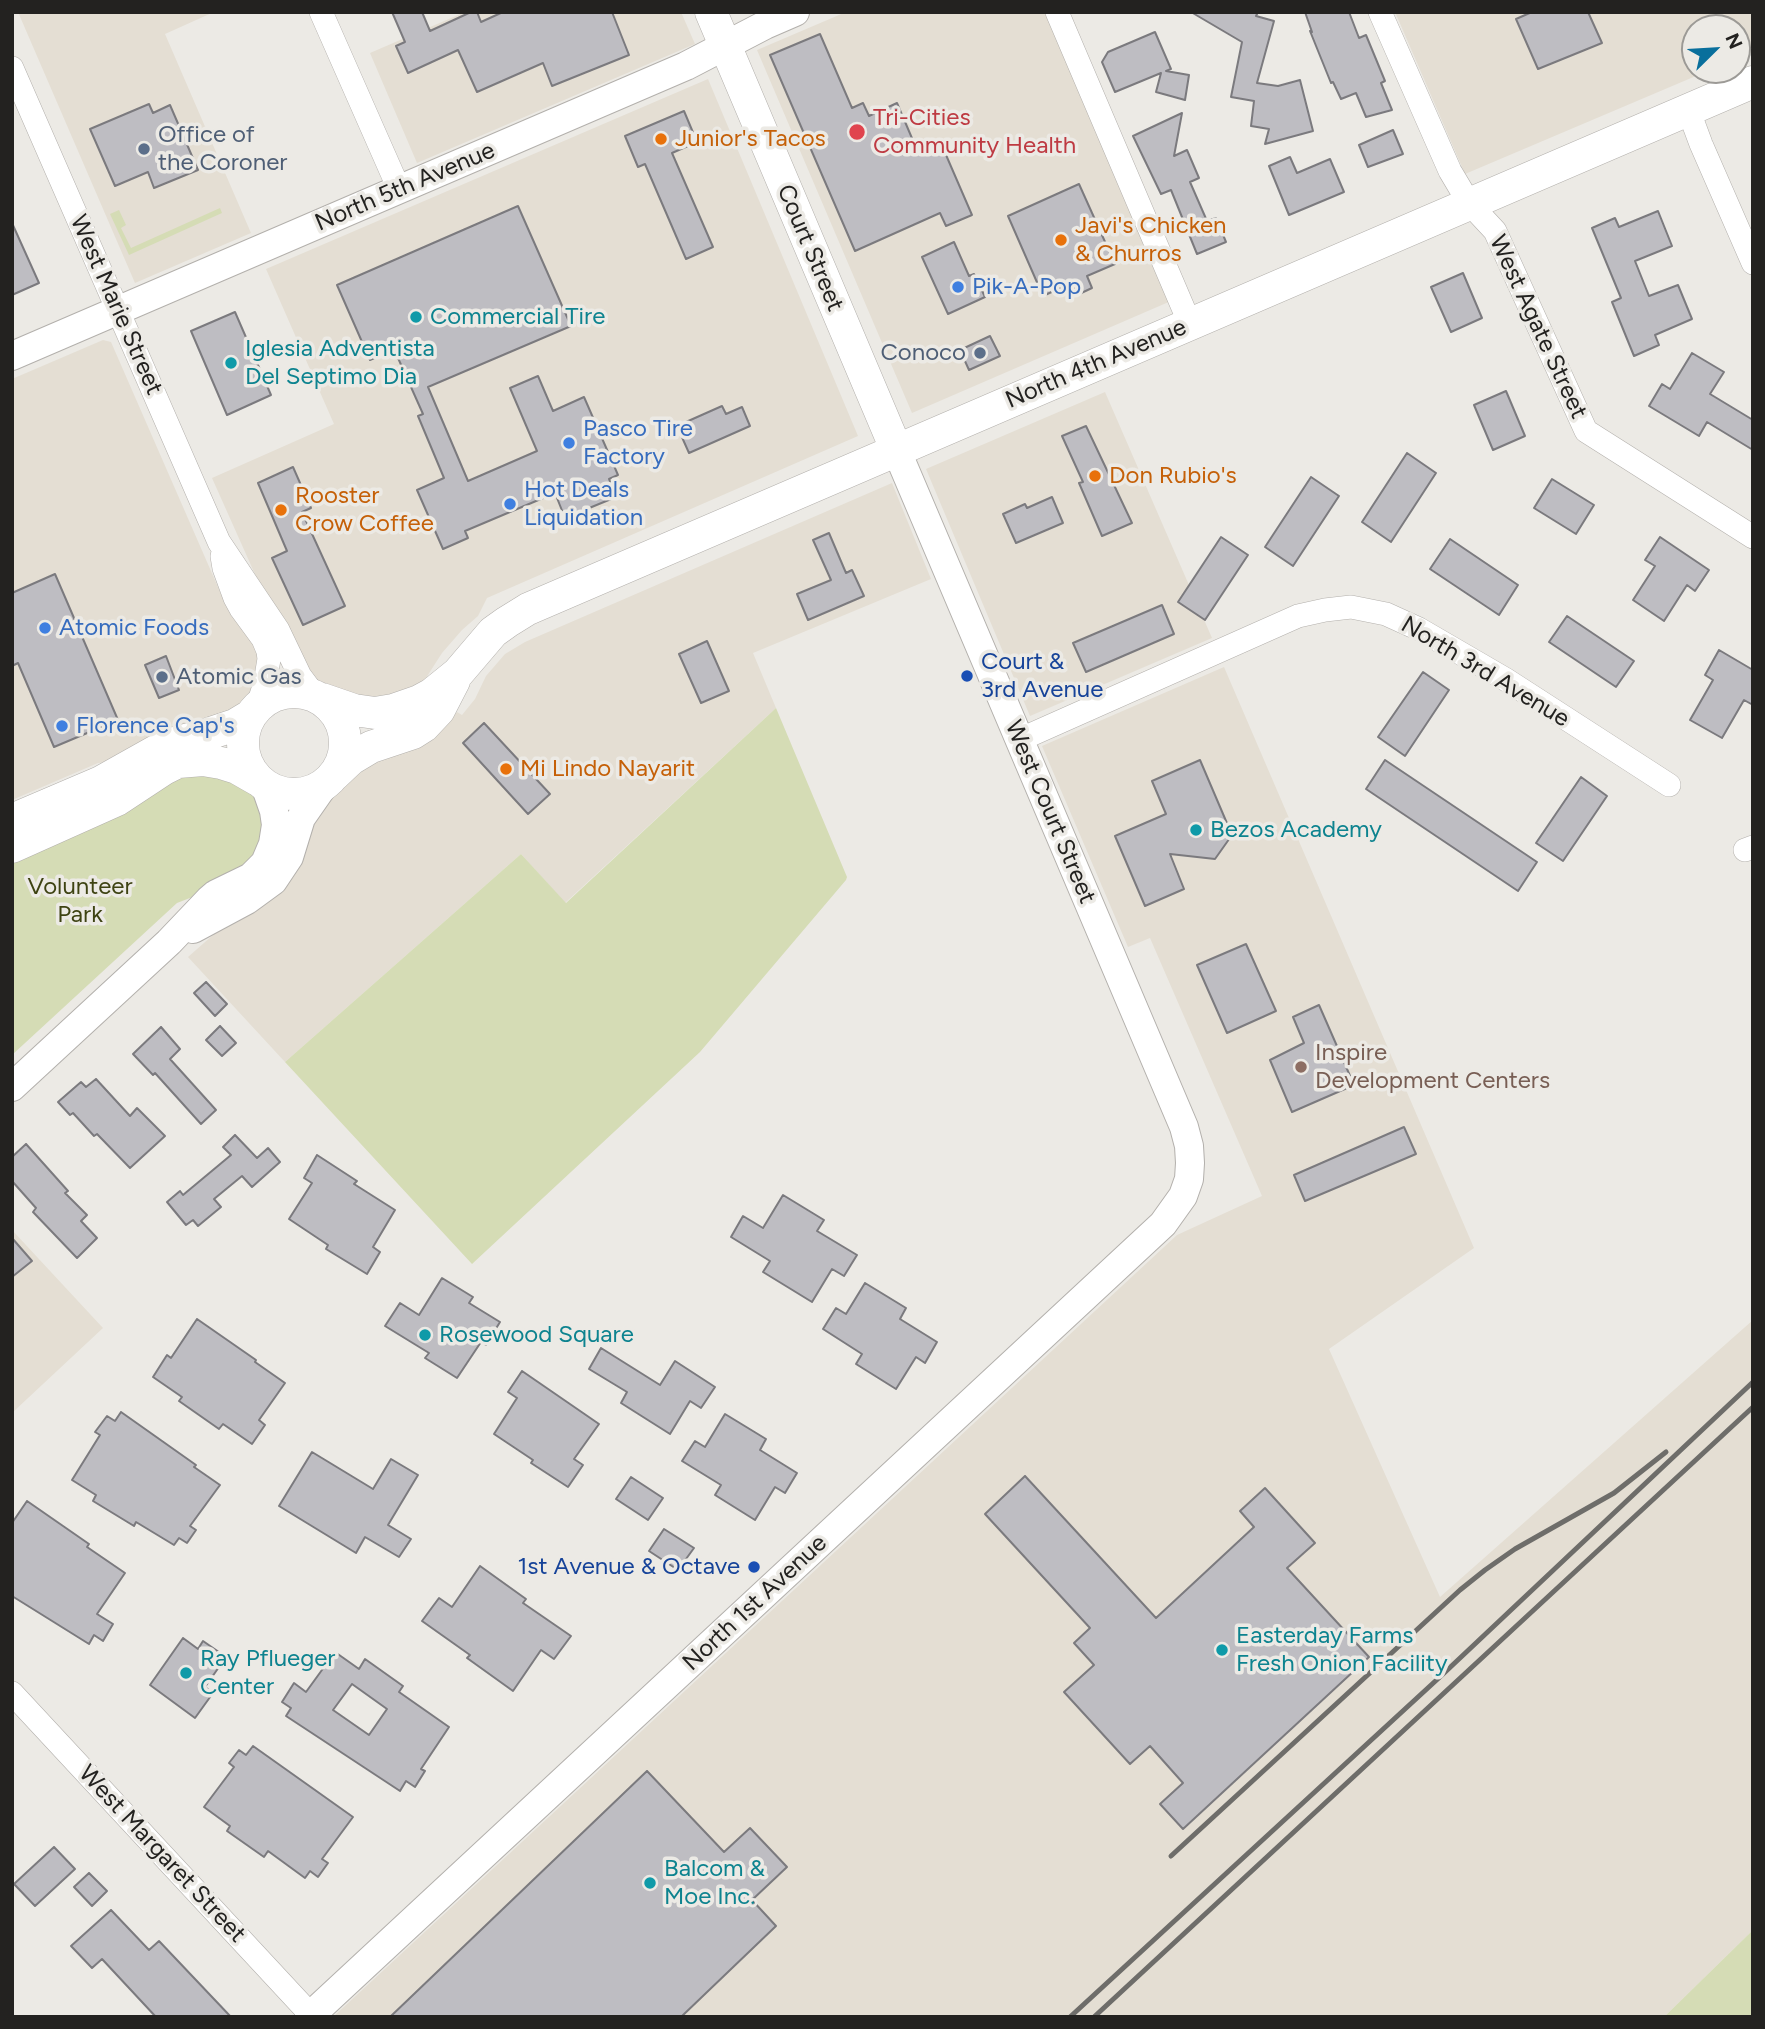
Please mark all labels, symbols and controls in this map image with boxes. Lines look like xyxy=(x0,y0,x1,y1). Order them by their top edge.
north arrow xyxy=(1681,14,1751,84)
text: N xyxy=(1720,30,1747,52)
place label: Tri-Cities Community Health xyxy=(873,104,1076,160)
place label: Office of the Coroner xyxy=(158,121,287,177)
marker: Tri-Cities Community Health xyxy=(847,122,867,142)
place label: Junior's Tacos xyxy=(675,125,826,153)
marker: Junior's Tacos xyxy=(653,131,669,147)
street label: North 5th Avenue xyxy=(311,136,499,238)
marker: Office of the Coroner xyxy=(136,141,152,157)
street label: Court Street xyxy=(770,180,850,316)
street label: West Marie Street xyxy=(63,211,169,399)
place label: Javi's Chicken & Churros xyxy=(1075,212,1227,268)
street label: West Agate Street xyxy=(1483,231,1593,423)
marker: Javi's Chicken & Churros xyxy=(1053,232,1069,248)
place label: Pik-A-Pop xyxy=(972,273,1081,301)
marker: Pik-A-Pop xyxy=(950,279,966,295)
place label: Commercial Tire xyxy=(430,303,605,331)
marker: Commercial Tire xyxy=(408,309,424,325)
street label: North 4th Avenue xyxy=(1001,313,1191,415)
place label: Iglesia Adventista Del Septimo Dia xyxy=(245,335,435,391)
place label: Conoco xyxy=(881,339,966,367)
marker: Conoco xyxy=(972,345,988,361)
marker: Iglesia Adventista Del Septimo Dia xyxy=(223,355,239,371)
place label: Pasco Tire Factory xyxy=(583,415,693,471)
marker: Pasco Tire Factory xyxy=(561,435,577,451)
place label: Don Rubio's xyxy=(1109,462,1237,490)
marker: Don Rubio's xyxy=(1087,468,1103,484)
place label: Hot Deals Liquidation xyxy=(524,476,643,532)
place label: Rooster Crow Coffee xyxy=(295,482,434,538)
marker: Hot Deals Liquidation xyxy=(502,496,518,512)
marker: Rooster Crow Coffee xyxy=(273,502,289,518)
street label: North 3rd Avenue xyxy=(1396,610,1574,734)
place label: Atomic Foods xyxy=(59,614,209,642)
marker: Atomic Foods xyxy=(37,620,53,636)
place label: Court & 3rd Avenue xyxy=(981,648,1103,704)
place label: Atomic Gas xyxy=(176,663,302,691)
marker: Court & 3rd Avenue xyxy=(959,668,975,684)
marker: Atomic Gas xyxy=(154,669,170,685)
place label: Florence Cap's xyxy=(76,712,235,740)
street label: West Court Street xyxy=(998,716,1102,908)
marker: Florence Cap's xyxy=(54,718,70,734)
place label: Mi Lindo Nayarit xyxy=(520,755,695,783)
marker: Mi Lindo Nayarit xyxy=(498,761,514,777)
place label: Bezos Academy xyxy=(1210,816,1382,844)
marker: Bezos Academy xyxy=(1188,822,1204,838)
park label: Volunteer Park xyxy=(28,873,132,929)
place label: Inspire Development Centers xyxy=(1315,1039,1550,1095)
marker: Inspire Development Centers xyxy=(1293,1059,1309,1075)
place label: Rosewood Square xyxy=(439,1321,634,1349)
marker: Rosewood Square xyxy=(417,1327,433,1343)
street label: North 1st Avenue xyxy=(677,1529,833,1677)
place label: 1st Avenue & Octave xyxy=(517,1553,740,1581)
marker: 1st Avenue & Octave xyxy=(746,1559,762,1575)
place label: Easterday Farms Fresh Onion Facility xyxy=(1236,1622,1448,1678)
marker: Easterday Farms Fresh Onion Facility xyxy=(1214,1642,1230,1658)
place label: Ray Pflueger Center xyxy=(200,1645,335,1701)
marker: Ray Pflueger Center xyxy=(178,1665,194,1681)
street label: West Margaret Street xyxy=(72,1759,252,1949)
place label: Balcom & Moe Inc. xyxy=(664,1855,765,1911)
marker: Balcom & Moe Inc. xyxy=(642,1875,658,1891)

